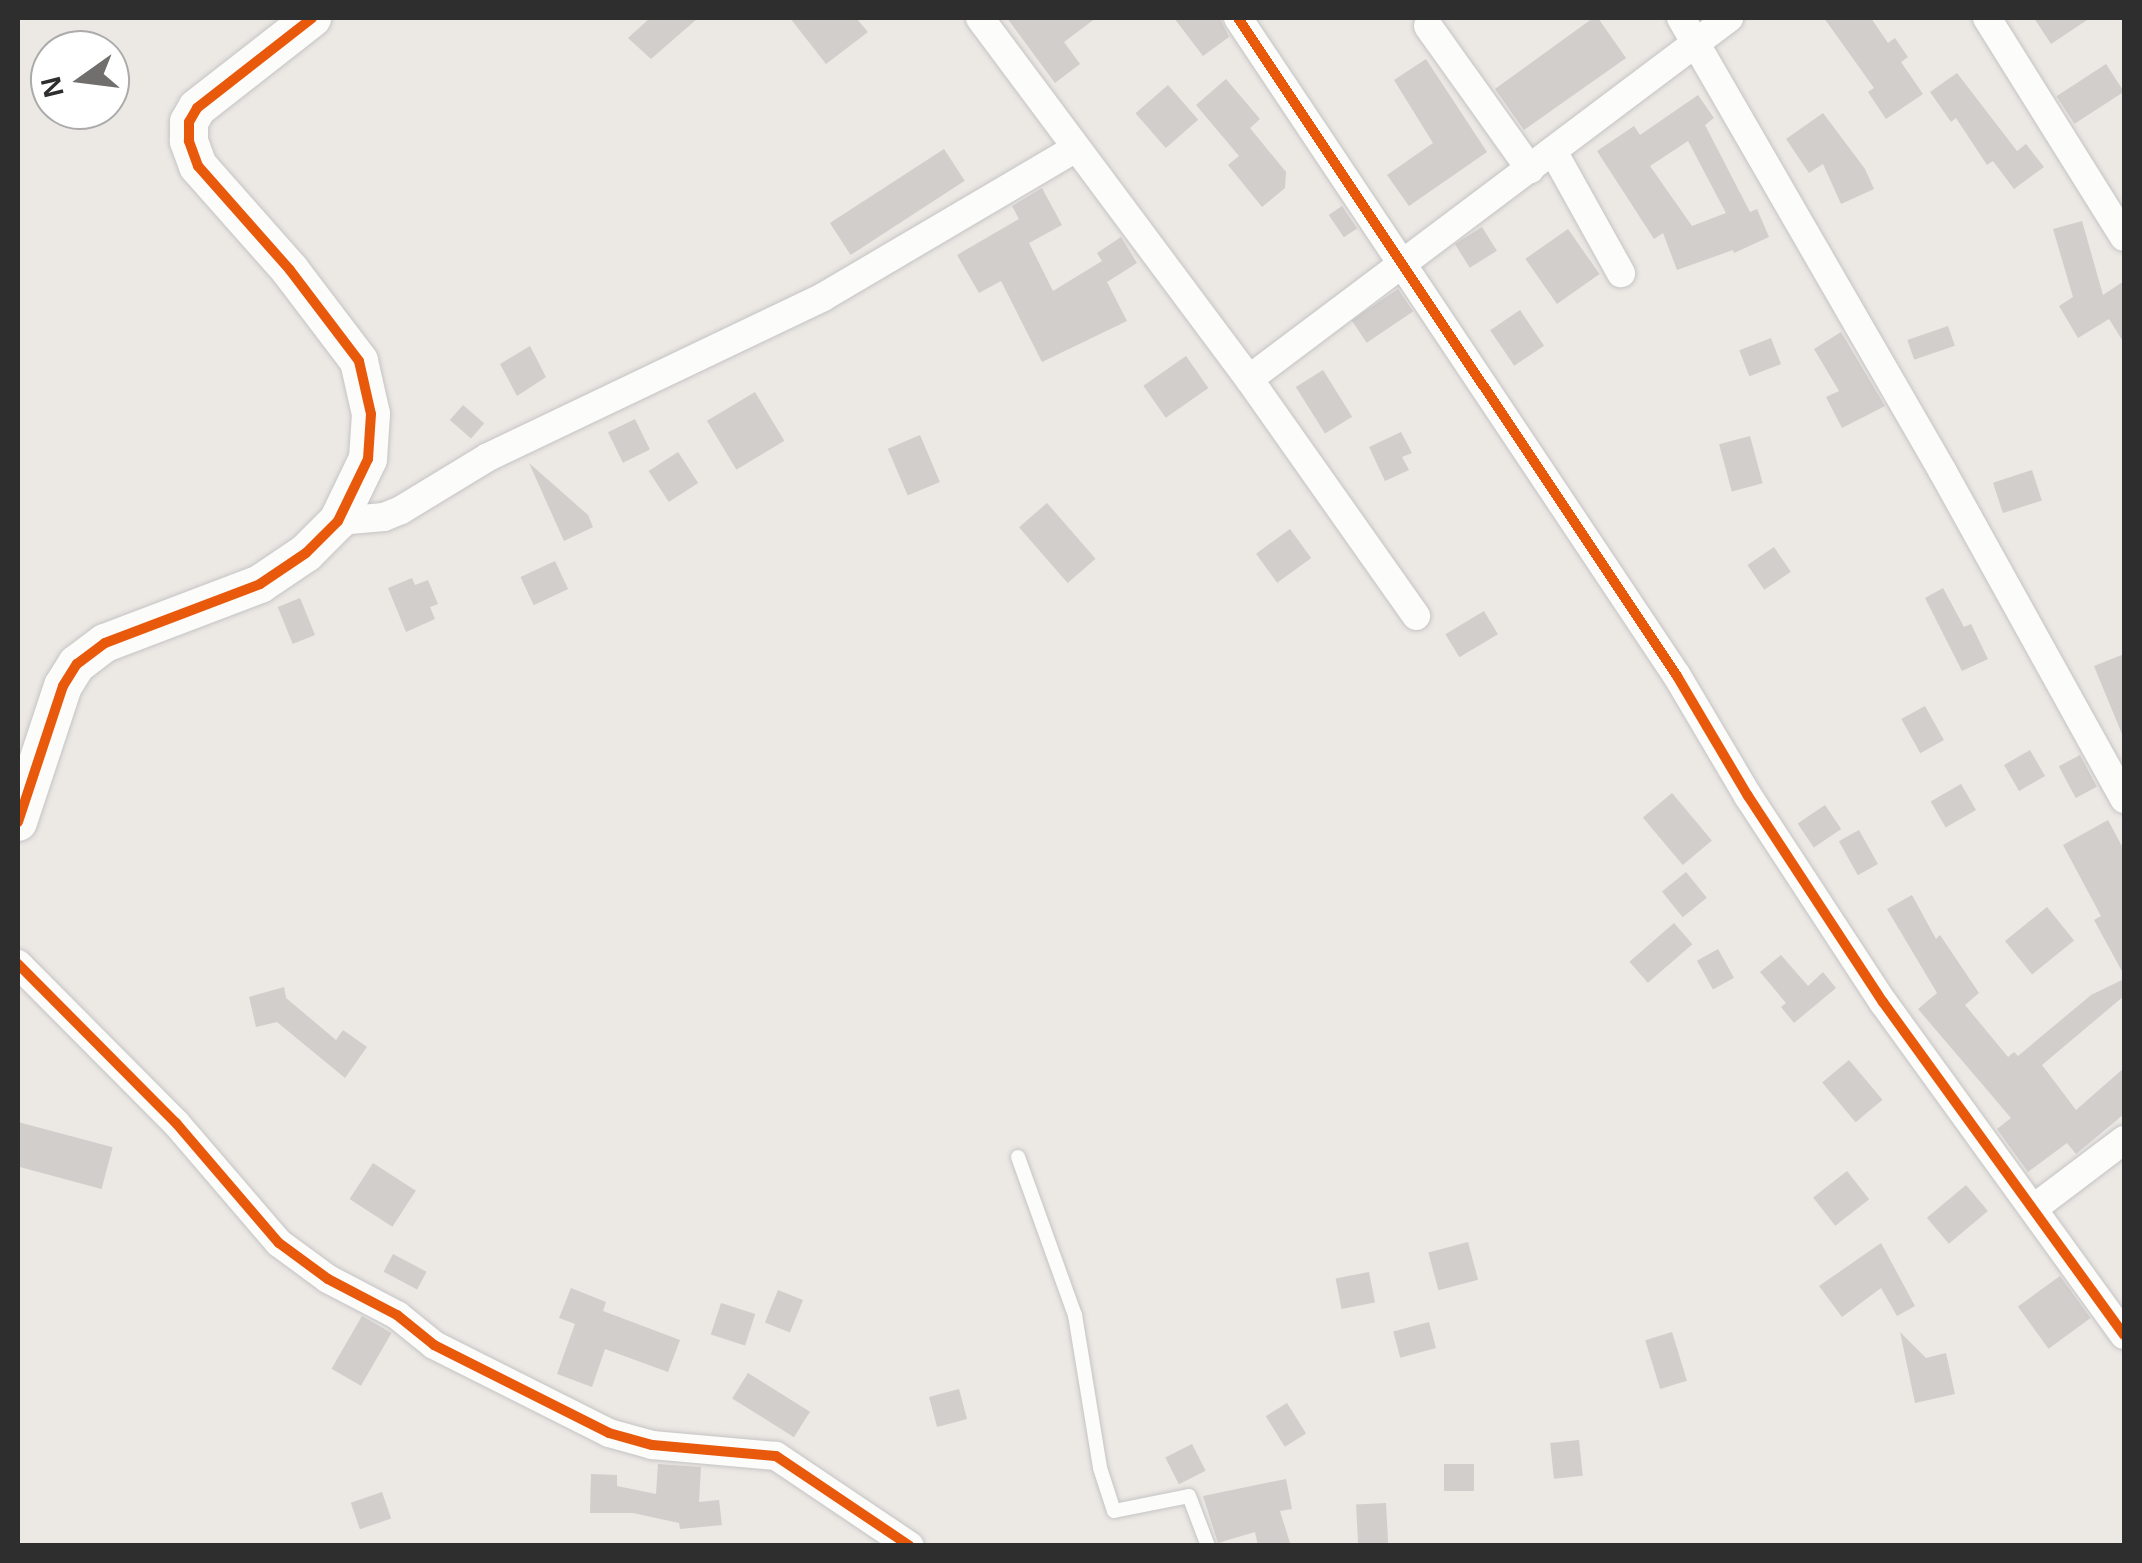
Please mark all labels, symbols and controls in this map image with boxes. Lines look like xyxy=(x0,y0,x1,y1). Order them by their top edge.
north arrow xyxy=(30,30,130,130)
text: N xyxy=(35,73,70,100)

